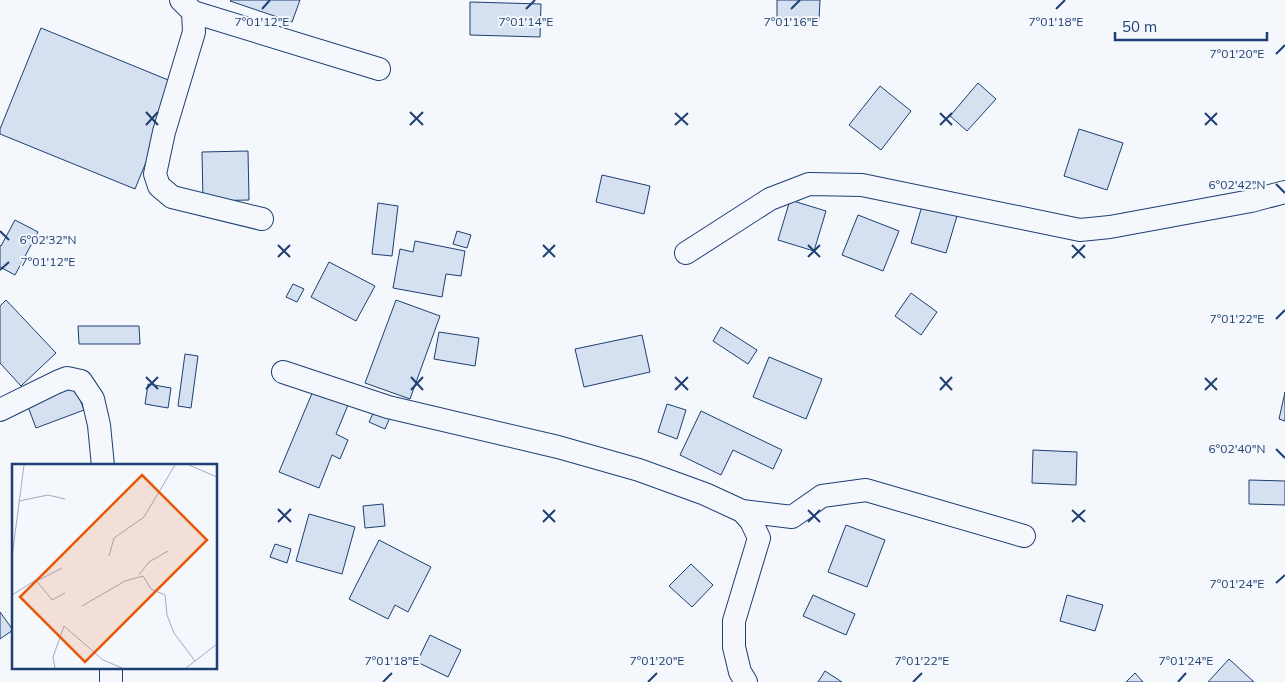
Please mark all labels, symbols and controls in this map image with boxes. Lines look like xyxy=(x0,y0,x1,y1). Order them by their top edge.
scale bar xyxy=(1115,10,1268,42)
text: 7°01'12"E xyxy=(235,14,289,29)
text: 7°01'14"E xyxy=(499,14,553,29)
text: 7°01'16"E xyxy=(764,14,818,29)
text: 7°01'18"E xyxy=(1029,14,1083,29)
text: 50 m xyxy=(1122,17,1157,36)
text: 7°01'20"E xyxy=(1210,46,1264,61)
text: 6°02'42"N xyxy=(1209,177,1265,192)
text: 6°02'32"N xyxy=(20,232,76,247)
text: 7°01'12"E xyxy=(21,254,75,269)
text: 7°01'22"E xyxy=(1210,311,1264,326)
text: 6°02'40"N xyxy=(1209,441,1265,456)
inset map xyxy=(12,464,218,670)
text: 7°01'24"E xyxy=(1210,576,1264,591)
text: 7°01'18"E xyxy=(365,653,419,668)
text: 7°01'20"E xyxy=(630,653,684,668)
text: 7°01'22"E xyxy=(895,653,949,668)
text: 7°01'24"E xyxy=(1159,653,1213,668)

